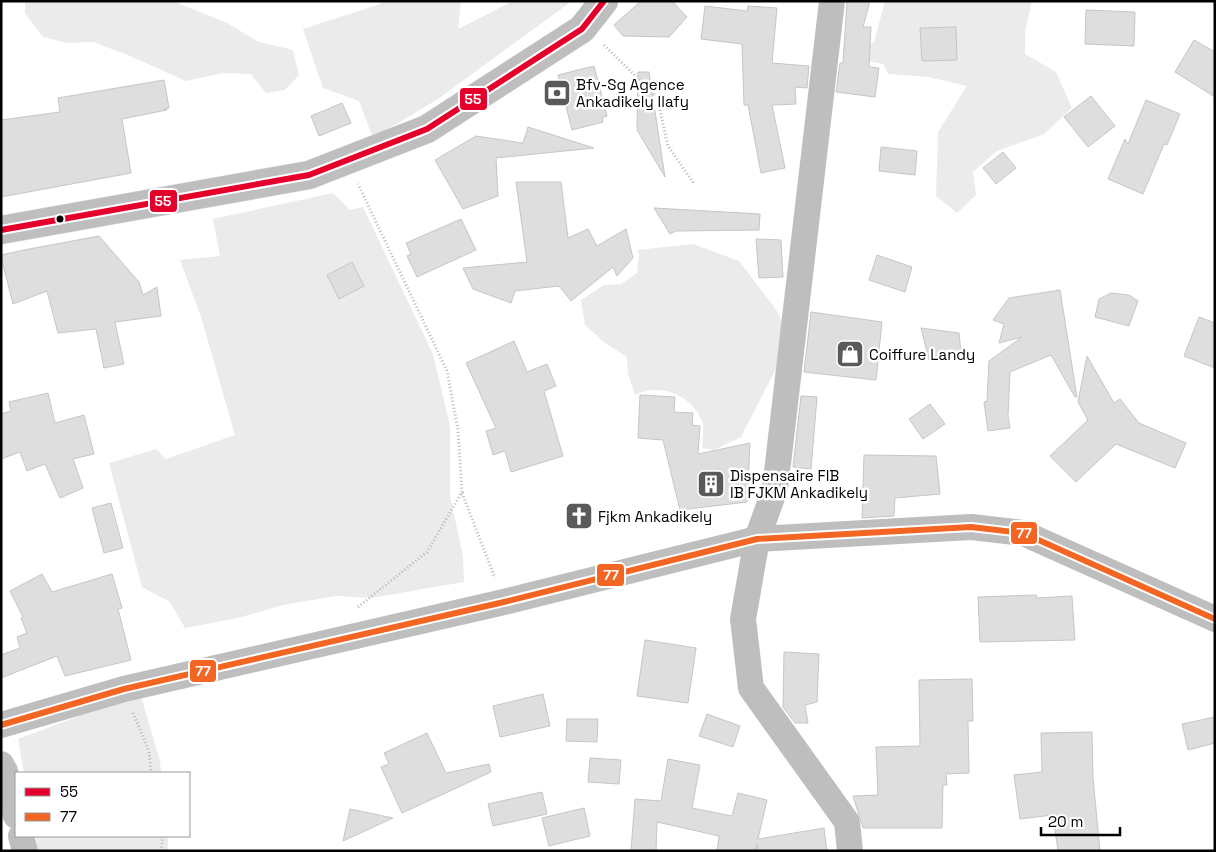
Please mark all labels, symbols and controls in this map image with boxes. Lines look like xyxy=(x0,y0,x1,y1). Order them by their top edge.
place label: Bfv-Sg Agence Ankadikely Ilafy xyxy=(576,75,689,111)
bank icon: Bfv-Sg Agence Ankadikely Ilafy xyxy=(542,78,572,108)
line badge: 55 xyxy=(459,87,488,111)
text: 55 xyxy=(465,90,481,108)
line badge: 55 xyxy=(149,189,178,213)
text: 55 xyxy=(155,192,171,210)
unlabelled marker xyxy=(55,214,65,224)
shop icon: Coiffure Landy xyxy=(835,339,865,369)
place label: Coiffure Landy xyxy=(869,345,975,364)
place label: Dispensaire FIB IB FJKM Ankadikely xyxy=(730,466,868,502)
building icon: Dispensaire FIB IB FJKM Ankadikely xyxy=(696,469,726,499)
church icon: Fjkm Ankadikely xyxy=(564,501,594,531)
place label: Fjkm Ankadikely xyxy=(598,507,712,526)
line badge: 77 xyxy=(1010,521,1038,545)
text: 77 xyxy=(1016,524,1032,542)
line badge: 77 xyxy=(596,563,625,587)
text: 77 xyxy=(603,566,619,584)
line badge: 77 xyxy=(189,659,217,683)
text: 77 xyxy=(195,662,211,680)
legend xyxy=(15,772,190,837)
text: 55 xyxy=(60,782,78,801)
scale bar xyxy=(1041,804,1120,836)
text: 77 xyxy=(60,807,77,826)
text: 20 m xyxy=(1048,812,1083,831)

